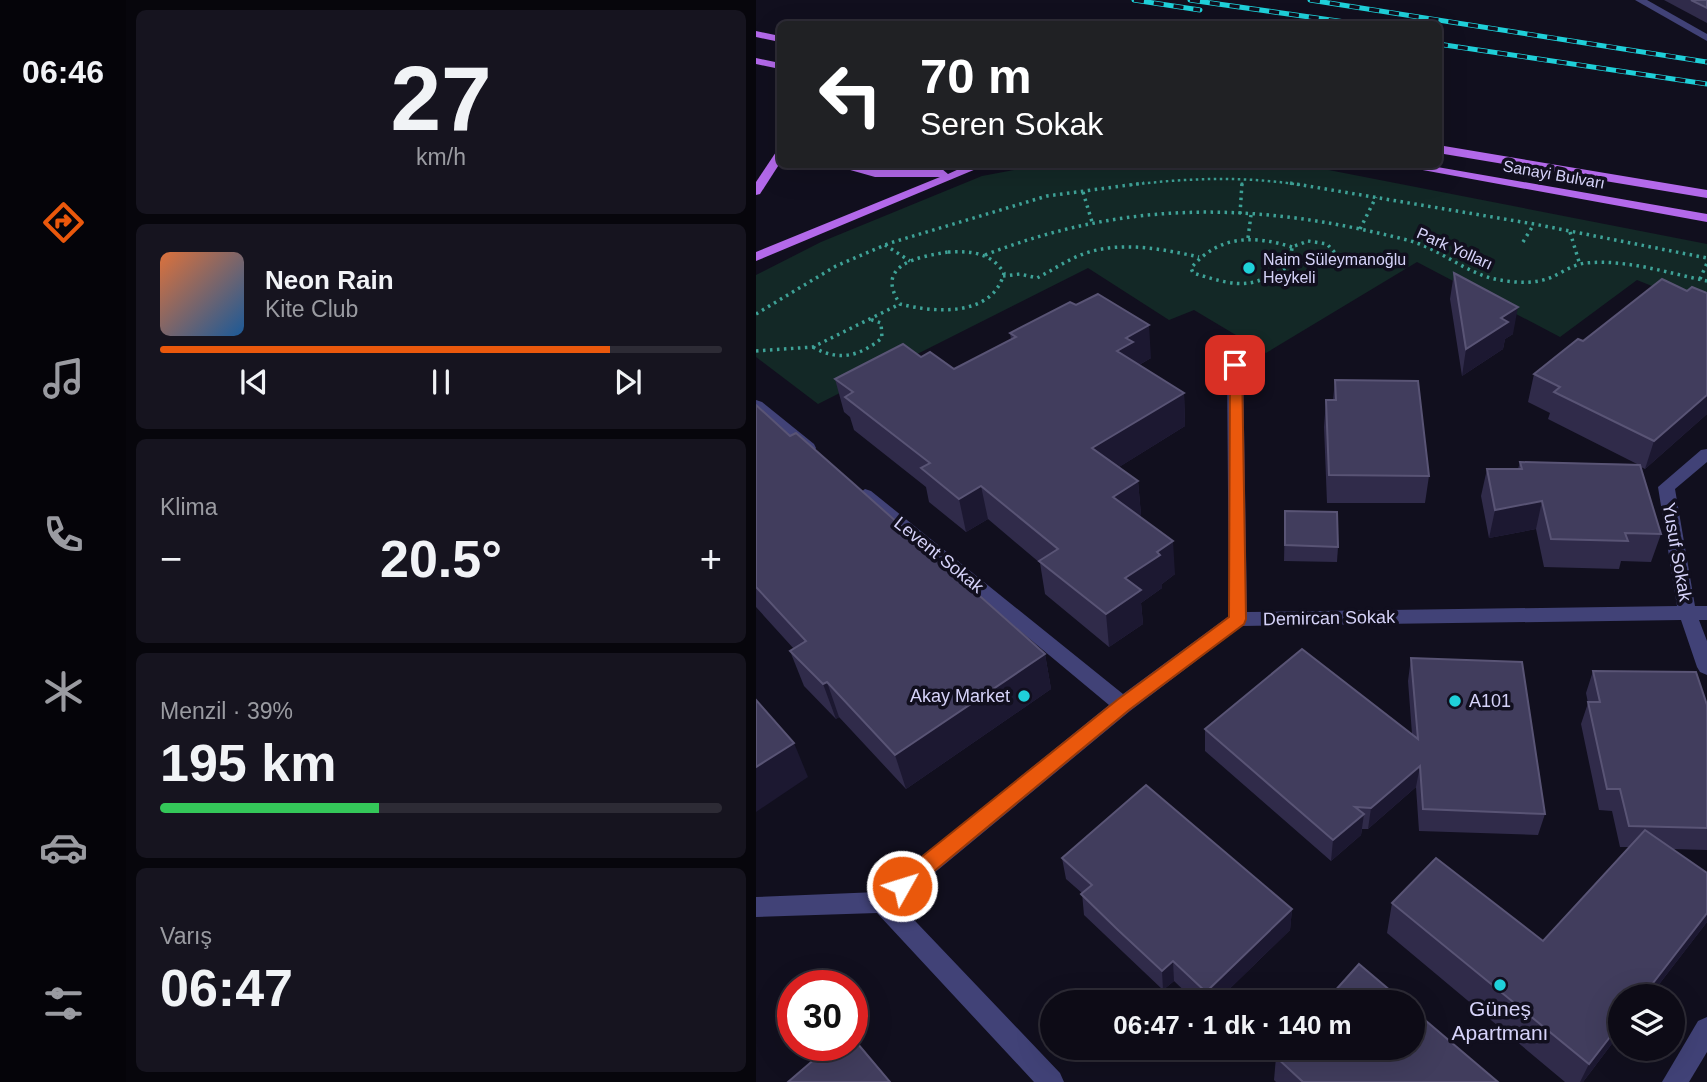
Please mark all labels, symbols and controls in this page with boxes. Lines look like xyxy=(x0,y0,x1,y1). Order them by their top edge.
text: 27 xyxy=(390,48,492,149)
icon: left xyxy=(805,49,896,140)
text: 70 m xyxy=(920,49,1032,103)
text: 06:46 xyxy=(22,54,104,90)
text: Seren Sokak xyxy=(920,106,1103,142)
text: km/h xyxy=(416,144,466,170)
street label: Sanayi Bulvarı xyxy=(1502,157,1606,192)
icon: directions xyxy=(39,198,88,247)
street label: Park Yolları xyxy=(1414,224,1495,273)
place label: Naim Süleymanoğlu Heykeli xyxy=(1263,251,1406,286)
marker: Naim Süleymanoğlu Heykeli xyxy=(1241,260,1257,276)
text: Neon Rain xyxy=(265,265,394,295)
text: Kite Club xyxy=(265,296,358,322)
pin xyxy=(1205,335,1265,395)
icon: arrive xyxy=(1216,346,1254,384)
icon: music xyxy=(39,354,88,403)
icon: previous xyxy=(235,363,273,401)
icon: pause xyxy=(422,363,460,401)
icon: next xyxy=(609,363,647,401)
text: Klima xyxy=(160,494,218,520)
street label: Yusuf Sokak xyxy=(1658,501,1696,604)
icon: phone xyxy=(39,510,88,559)
street label: Levent Sokak xyxy=(890,513,988,598)
text: 20.5° xyxy=(380,530,502,588)
text: − xyxy=(160,538,182,580)
text: + xyxy=(700,538,722,580)
street label: Demircan Sokak xyxy=(1263,607,1396,629)
icon: climate xyxy=(39,667,88,716)
place label: Akay Market xyxy=(910,686,1010,706)
marker: Akay Market xyxy=(1016,688,1032,704)
place label: A101 xyxy=(1469,691,1511,711)
marker: A101 xyxy=(1447,693,1463,709)
text: Menzil · 39% xyxy=(160,698,293,724)
text: 195 km xyxy=(160,734,336,792)
icon: car xyxy=(39,823,88,872)
position arrow xyxy=(865,849,939,923)
text: Varış xyxy=(160,923,212,949)
text: 06:47 xyxy=(160,959,293,1017)
speed limit sign: 30 xyxy=(777,970,868,1061)
marker: Güneş Apartmanı xyxy=(1492,977,1508,993)
icon: filters xyxy=(39,979,88,1028)
map controls xyxy=(1608,984,1685,1061)
button: layers xyxy=(1608,984,1685,1061)
place label: Güneş Apartmanı xyxy=(1452,997,1548,1044)
text: 06:47 · 1 dk · 140 m xyxy=(1113,1010,1352,1040)

